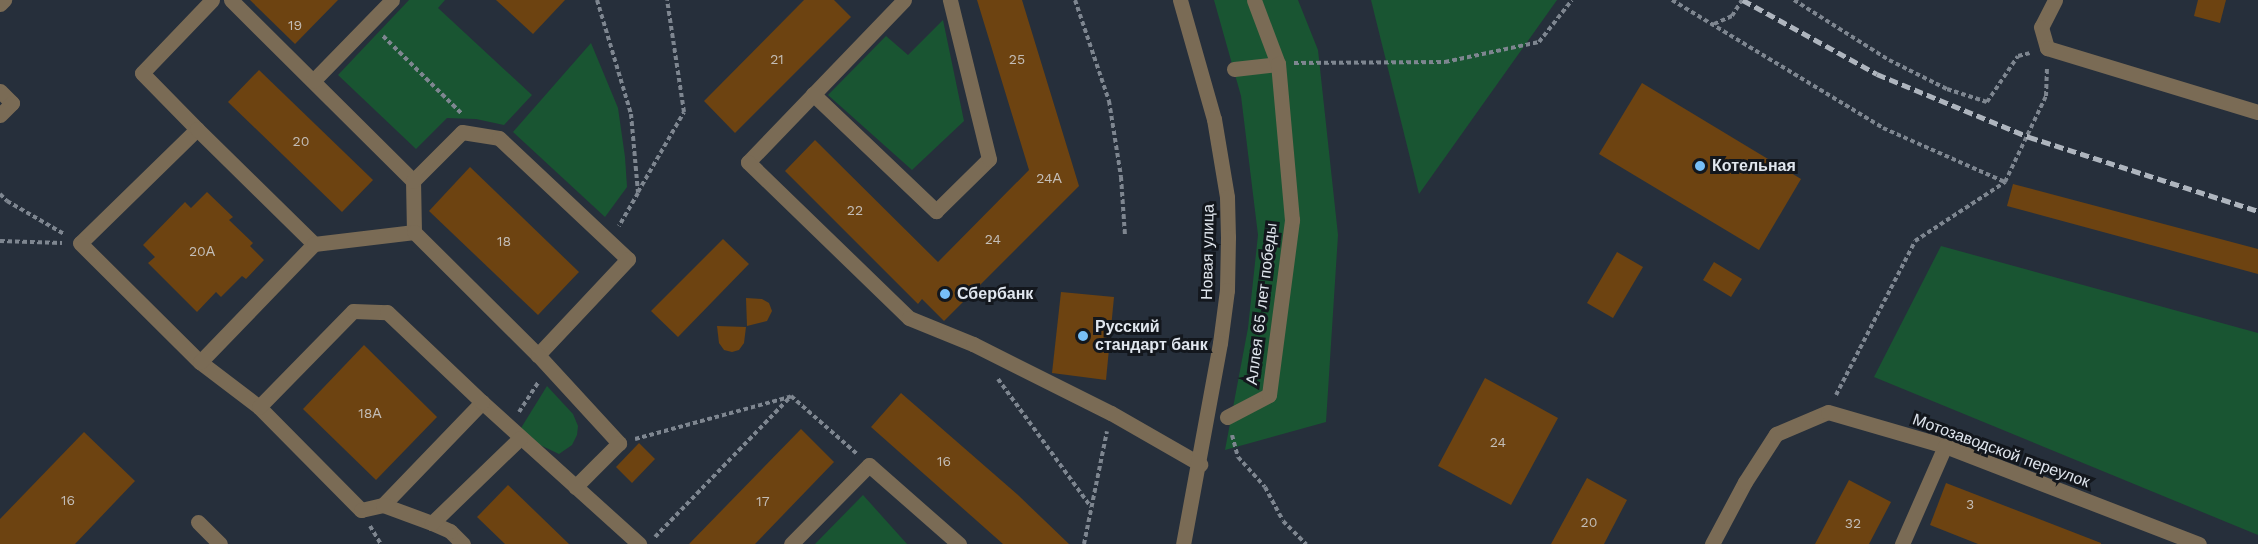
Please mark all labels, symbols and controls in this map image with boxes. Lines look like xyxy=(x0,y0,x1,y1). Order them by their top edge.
house number: 19 xyxy=(288,17,302,33)
house number: 21 xyxy=(770,51,784,67)
house number: 25 xyxy=(1009,51,1025,67)
house number: 20 xyxy=(293,133,309,149)
place label: Котельная xyxy=(1712,156,1796,176)
marker: Котельная xyxy=(1693,159,1707,173)
house number: 24А xyxy=(1036,170,1062,186)
house number: 22 xyxy=(847,202,863,218)
street label: Новая улица xyxy=(1198,204,1218,300)
street label: Аллея 65 лет победы xyxy=(1243,222,1281,386)
house number: 24 xyxy=(985,231,1001,247)
house number: 18 xyxy=(497,233,511,249)
house number: 20А xyxy=(189,243,215,259)
place label: Сбербанк xyxy=(957,284,1033,304)
marker: Сбербанк xyxy=(938,287,952,301)
place label: Русский стандарт банк xyxy=(1095,317,1208,355)
marker: Русский стандарт банк xyxy=(1076,329,1090,343)
house number: 18А xyxy=(358,405,382,421)
street label: Мотозаводской переулок xyxy=(1910,410,2092,492)
house number: 24 xyxy=(1490,434,1506,450)
house number: 16 xyxy=(937,453,951,469)
house number: 16 xyxy=(61,492,75,508)
house number: 17 xyxy=(756,493,770,509)
house number: 3 xyxy=(1966,496,1974,512)
house number: 20 xyxy=(1581,514,1597,530)
house number: 32 xyxy=(1845,515,1861,531)

